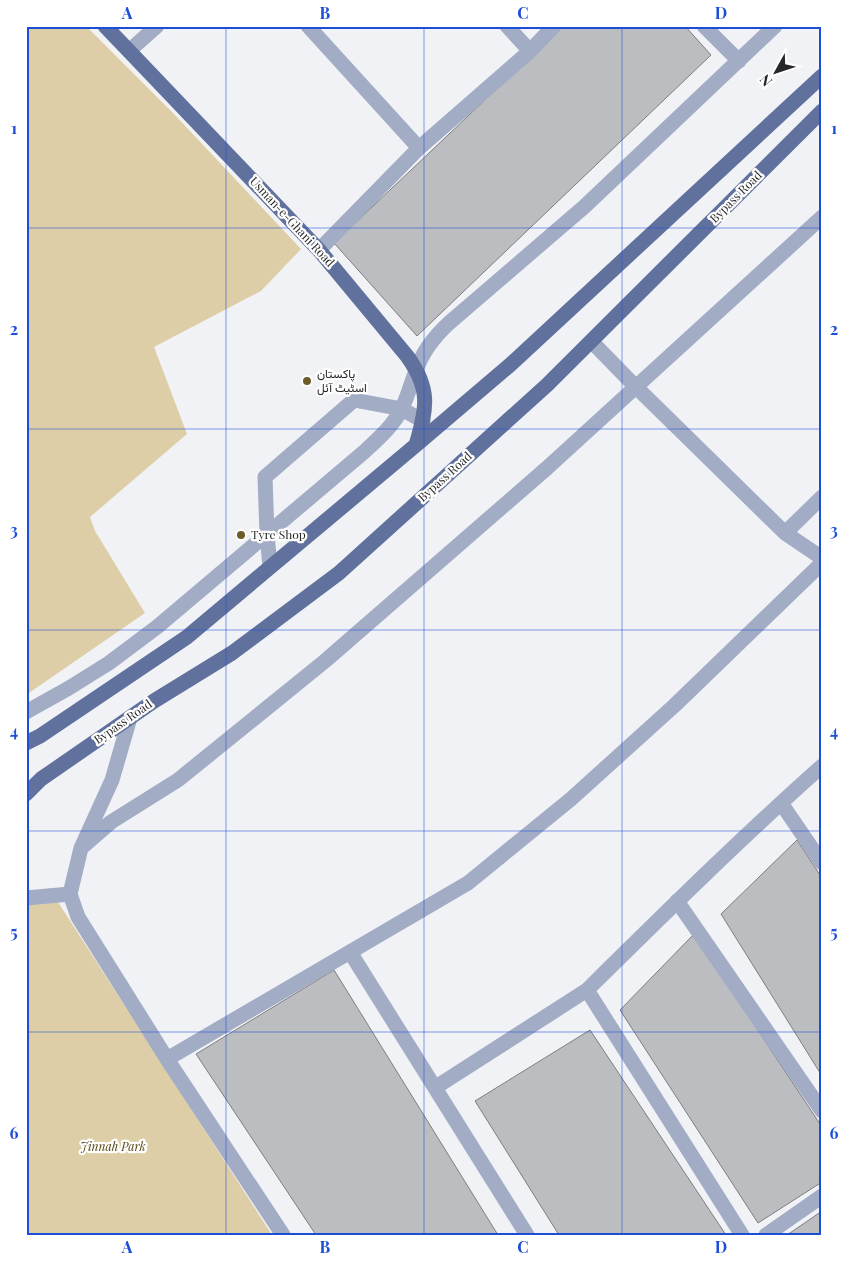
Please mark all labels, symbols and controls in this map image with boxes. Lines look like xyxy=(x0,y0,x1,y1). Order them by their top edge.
text: A xyxy=(121,2,133,23)
text: B xyxy=(320,2,331,23)
text: C xyxy=(517,2,529,23)
text: D xyxy=(715,2,727,23)
north arrow xyxy=(750,48,800,98)
text: N xyxy=(755,71,776,91)
text: 1 xyxy=(11,117,17,138)
text: 1 xyxy=(831,117,837,138)
street label: Bypass Road xyxy=(706,167,765,226)
street label: Usman-e-Ghani Road xyxy=(247,173,339,270)
text: 2 xyxy=(10,318,18,339)
text: 2 xyxy=(830,318,838,339)
place label: پاکستان اسٹیٹ آئل xyxy=(317,365,367,396)
marker: پاکستان اسٹیٹ آئل xyxy=(301,375,313,387)
street label: Bypass Road xyxy=(414,448,475,505)
text: 3 xyxy=(10,519,18,540)
text: 3 xyxy=(830,519,838,540)
place label: Tyre Shop xyxy=(251,526,306,542)
marker: Tyre Shop xyxy=(235,529,247,541)
street label: Bypass Road xyxy=(90,695,155,747)
text: 4 xyxy=(10,720,18,741)
text: 4 xyxy=(830,720,838,741)
text: 5 xyxy=(10,921,18,942)
text: 5 xyxy=(830,921,838,942)
text: 6 xyxy=(10,1122,19,1143)
text: 6 xyxy=(830,1122,839,1143)
park label: Jinnah Park xyxy=(80,1138,146,1154)
text: A xyxy=(121,1236,133,1257)
text: B xyxy=(320,1236,331,1257)
text: C xyxy=(517,1236,529,1257)
text: D xyxy=(715,1236,727,1257)

